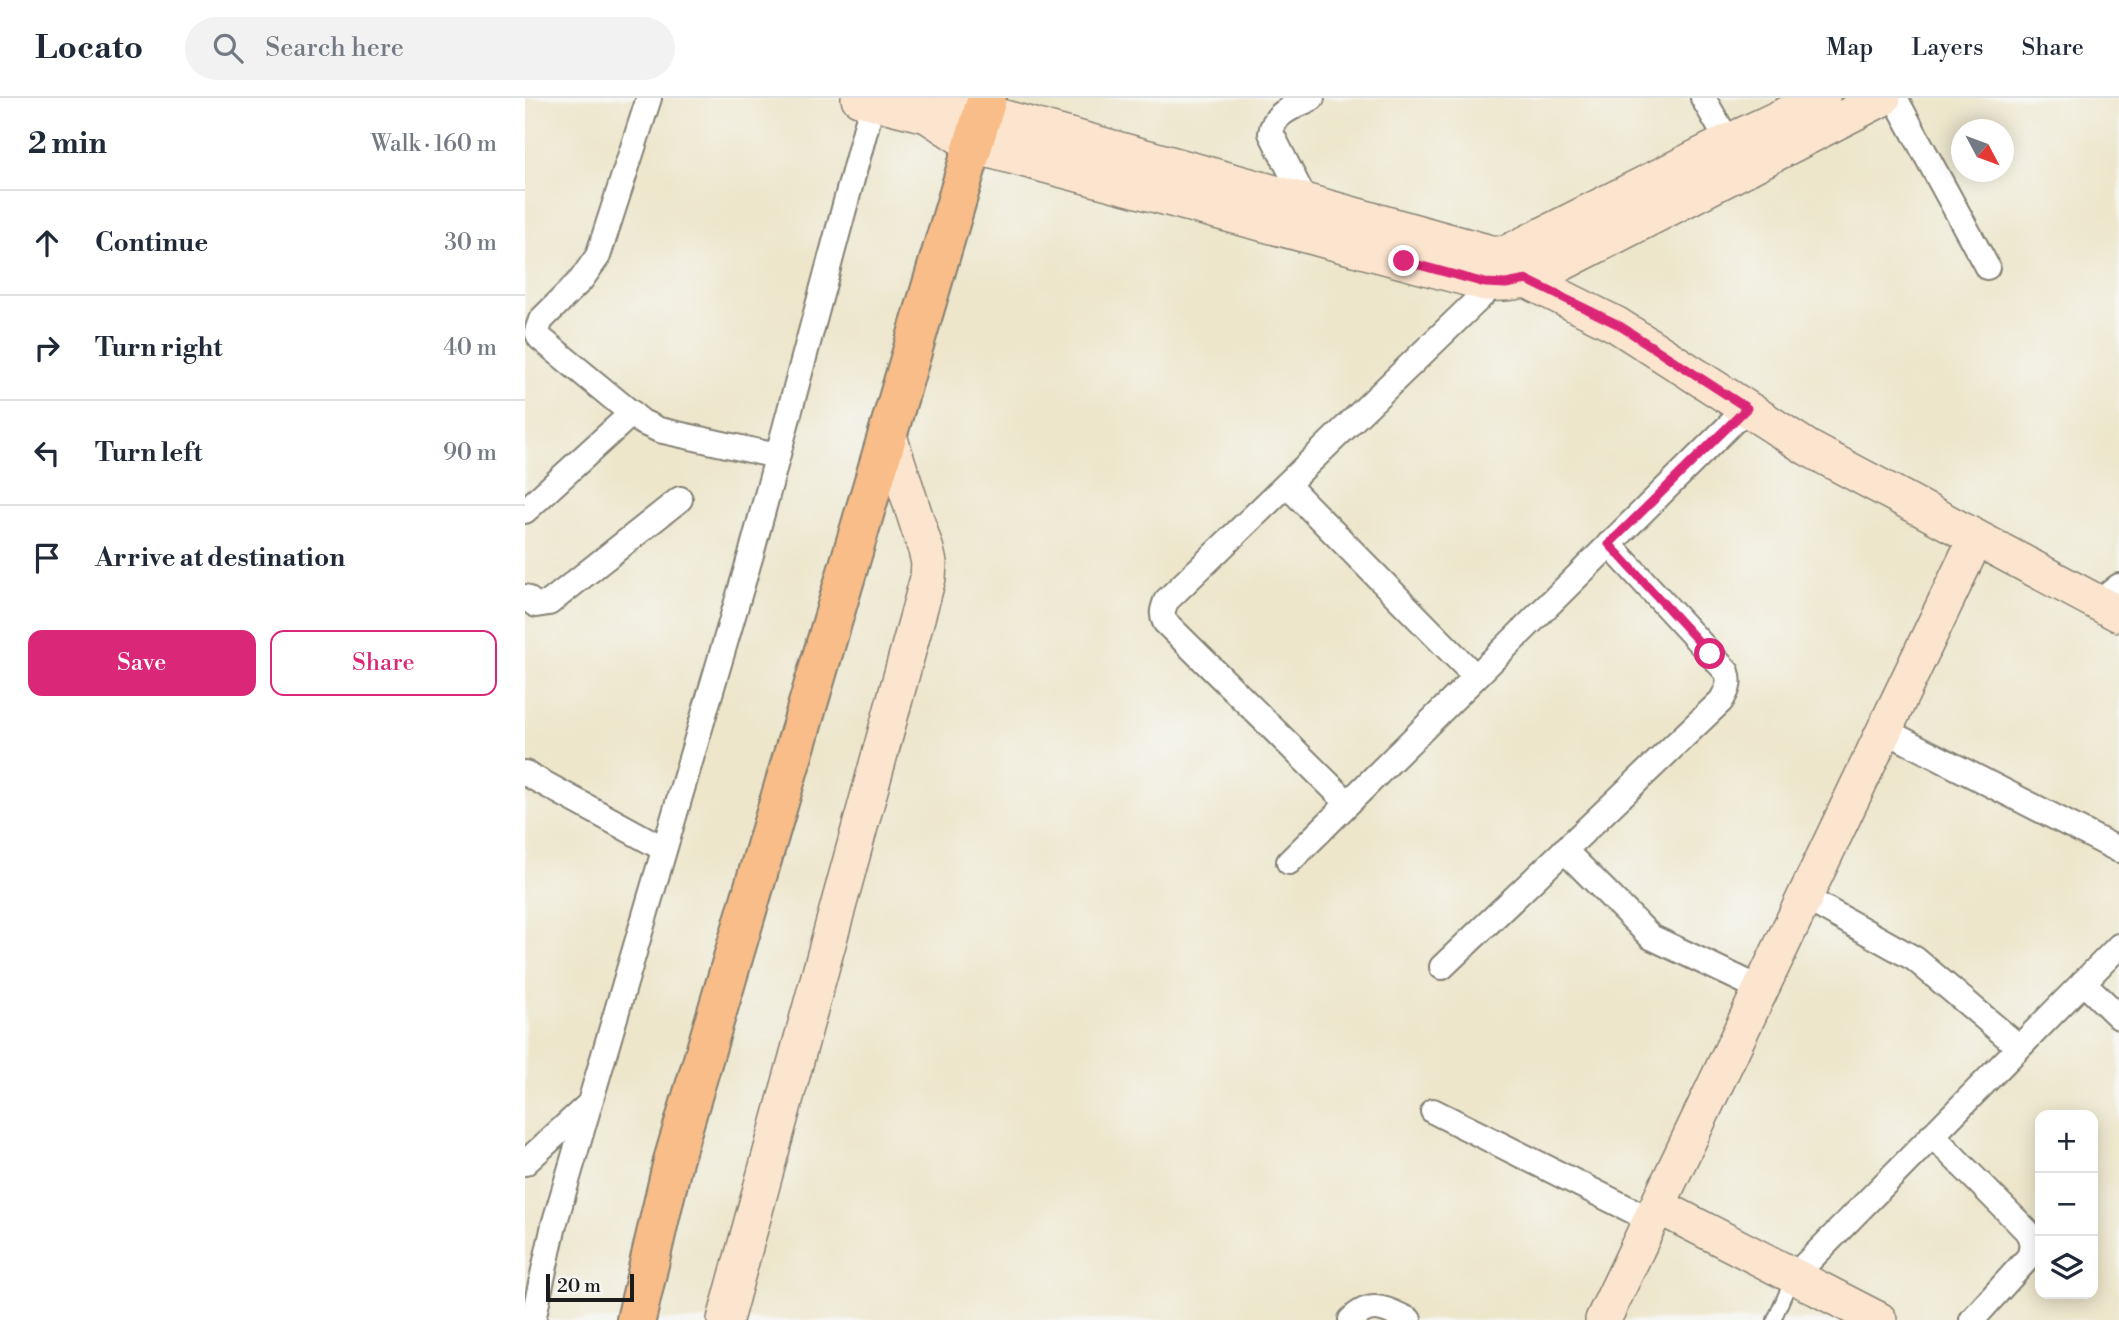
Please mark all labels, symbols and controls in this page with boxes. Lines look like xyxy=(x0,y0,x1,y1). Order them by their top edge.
search box xyxy=(185,17,675,80)
text: Locato xyxy=(35,28,143,69)
icon: search xyxy=(209,29,247,67)
text: Search here xyxy=(265,32,404,64)
text: Map xyxy=(1826,33,1873,63)
text: Layers xyxy=(1911,33,1983,63)
text: Share xyxy=(2021,33,2084,63)
north arrow xyxy=(1951,119,2014,182)
text: 2 min xyxy=(28,125,107,163)
text: Walk · 160 m xyxy=(371,130,497,158)
icon: ahead xyxy=(28,224,66,262)
text: Continue xyxy=(95,227,208,259)
text: 30 m xyxy=(444,229,497,257)
route end xyxy=(1388,245,1419,276)
icon: right xyxy=(28,329,66,367)
text: Turn right xyxy=(95,332,223,364)
text: 40 m xyxy=(443,334,497,362)
icon: left xyxy=(28,434,66,472)
text: Turn left xyxy=(95,437,203,469)
text: 90 m xyxy=(443,439,497,467)
icon: arrive xyxy=(28,539,66,577)
text: Arrive at destination xyxy=(95,542,345,574)
button: Save xyxy=(28,630,256,696)
button: Share xyxy=(270,630,497,696)
route start xyxy=(1694,638,1725,669)
map controls xyxy=(2035,1110,2098,1299)
button: + xyxy=(2035,1110,2098,1173)
button: − xyxy=(2035,1173,2098,1236)
button: layers xyxy=(2035,1236,2098,1299)
scale bar xyxy=(546,1271,633,1303)
text: 20 m xyxy=(557,1274,601,1298)

